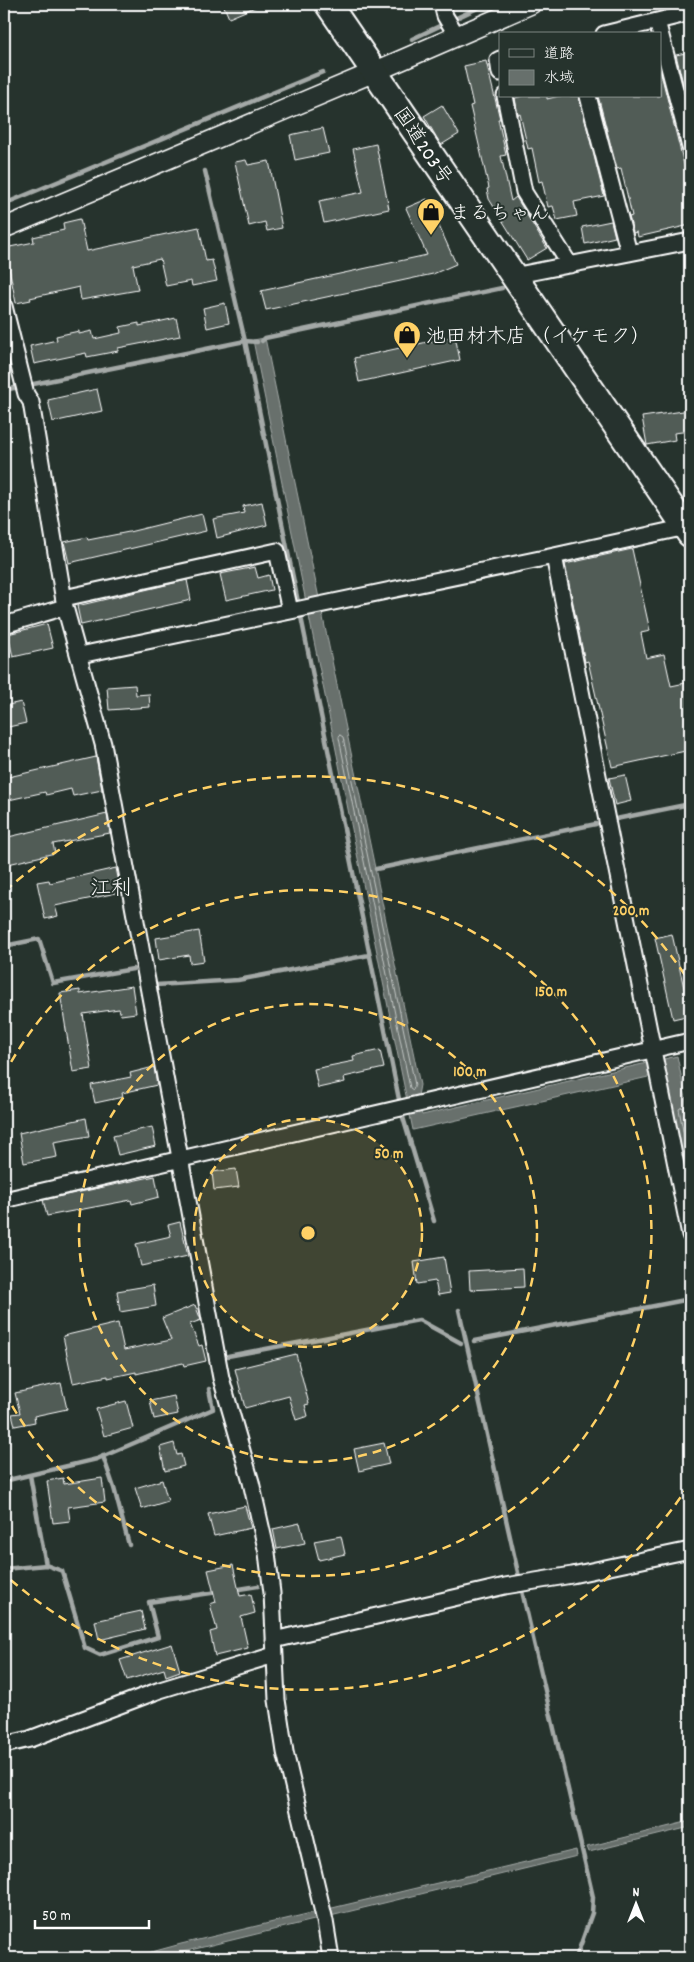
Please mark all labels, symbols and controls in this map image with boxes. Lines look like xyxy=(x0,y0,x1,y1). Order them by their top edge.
legend xyxy=(499,32,662,98)
text: 道路 xyxy=(544,44,574,66)
text: 水域 xyxy=(544,68,574,90)
street label: 国道203号 xyxy=(385,102,458,191)
shop icon: まるちゃん xyxy=(416,197,446,236)
place label: まるちゃん xyxy=(450,201,550,229)
shop icon: 池田材木店 （イケモク） xyxy=(392,320,422,359)
place label: 池田材木店 （イケモク） xyxy=(426,324,651,352)
district label: 江利 xyxy=(90,875,132,905)
text: 200 m xyxy=(613,901,649,923)
text: 150 m xyxy=(535,982,567,1004)
text: 100 m xyxy=(453,1062,487,1084)
text: 50 m xyxy=(375,1144,403,1166)
centre of rings xyxy=(299,1224,317,1242)
north arrow xyxy=(612,1880,662,1930)
text: N xyxy=(633,1883,640,1903)
scale bar xyxy=(35,1897,149,1929)
text: 50 m xyxy=(42,1906,71,1928)

